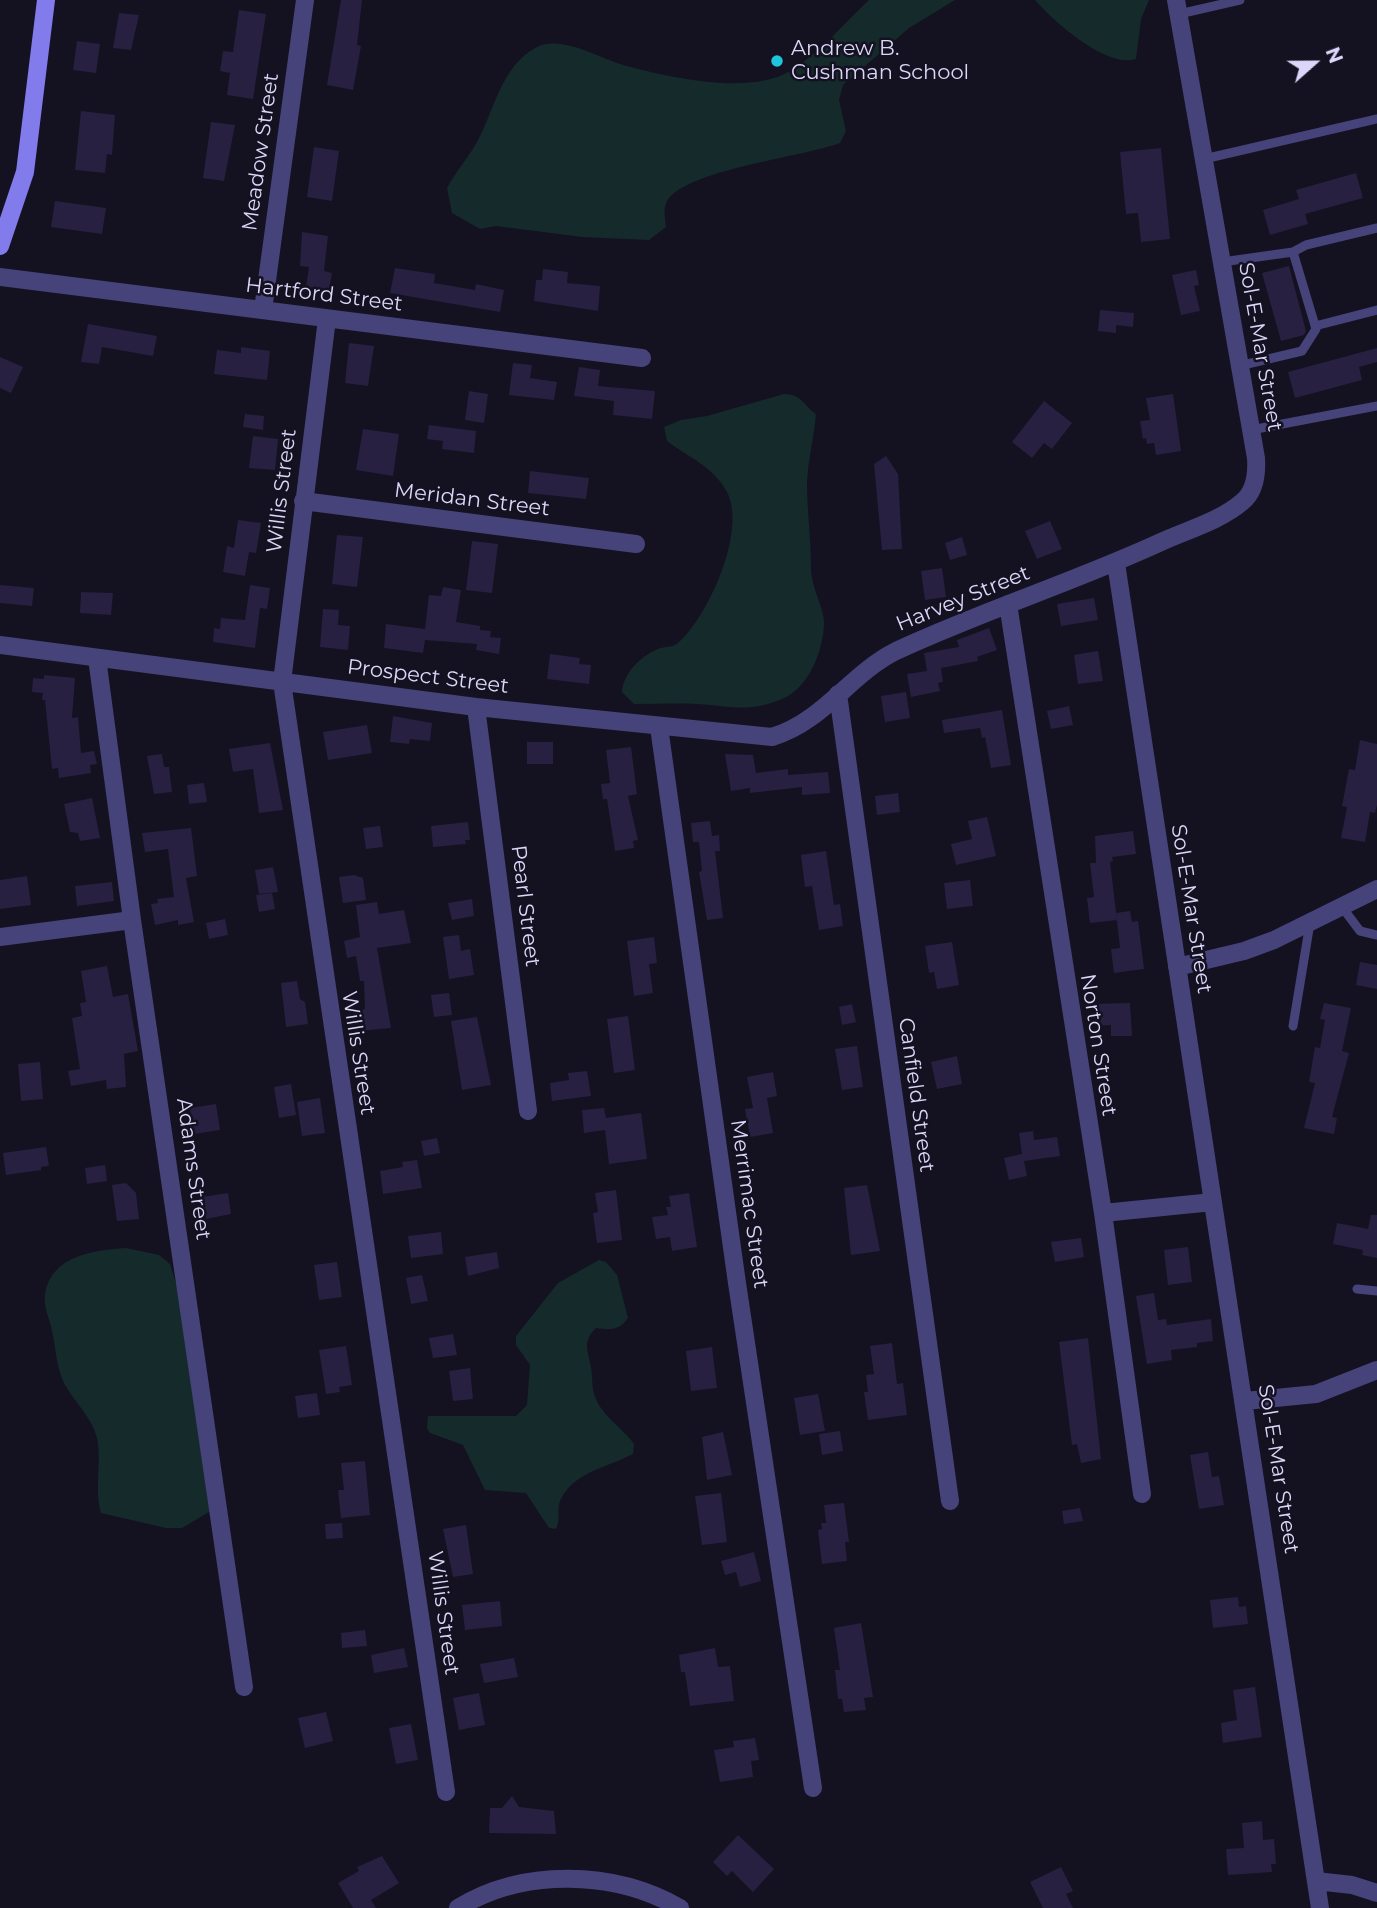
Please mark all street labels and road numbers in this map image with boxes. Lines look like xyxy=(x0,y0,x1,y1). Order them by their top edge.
street label: Meadow Street xyxy=(237,71,285,233)
street label: Sol-E-Mar Street xyxy=(1233,260,1287,434)
street label: Hartford Street xyxy=(244,273,404,317)
street label: Willis Street xyxy=(262,428,302,554)
street label: Meridan Street xyxy=(393,478,551,522)
street label: Harvey Street xyxy=(892,561,1034,637)
street label: Prospect Street xyxy=(346,655,510,699)
street label: Sol-E-Mar Street xyxy=(1165,822,1217,996)
street label: Pearl Street xyxy=(505,844,545,968)
street label: Norton Street xyxy=(1074,972,1122,1118)
street label: Willis Street xyxy=(336,989,380,1117)
street label: Canfield Street xyxy=(893,1016,939,1174)
street label: Adams Street xyxy=(171,1096,215,1242)
street label: Merrimac Street xyxy=(725,1118,773,1290)
street label: Sol-E-Mar Street xyxy=(1252,1382,1304,1556)
street label: Willis Street xyxy=(422,1549,464,1677)

